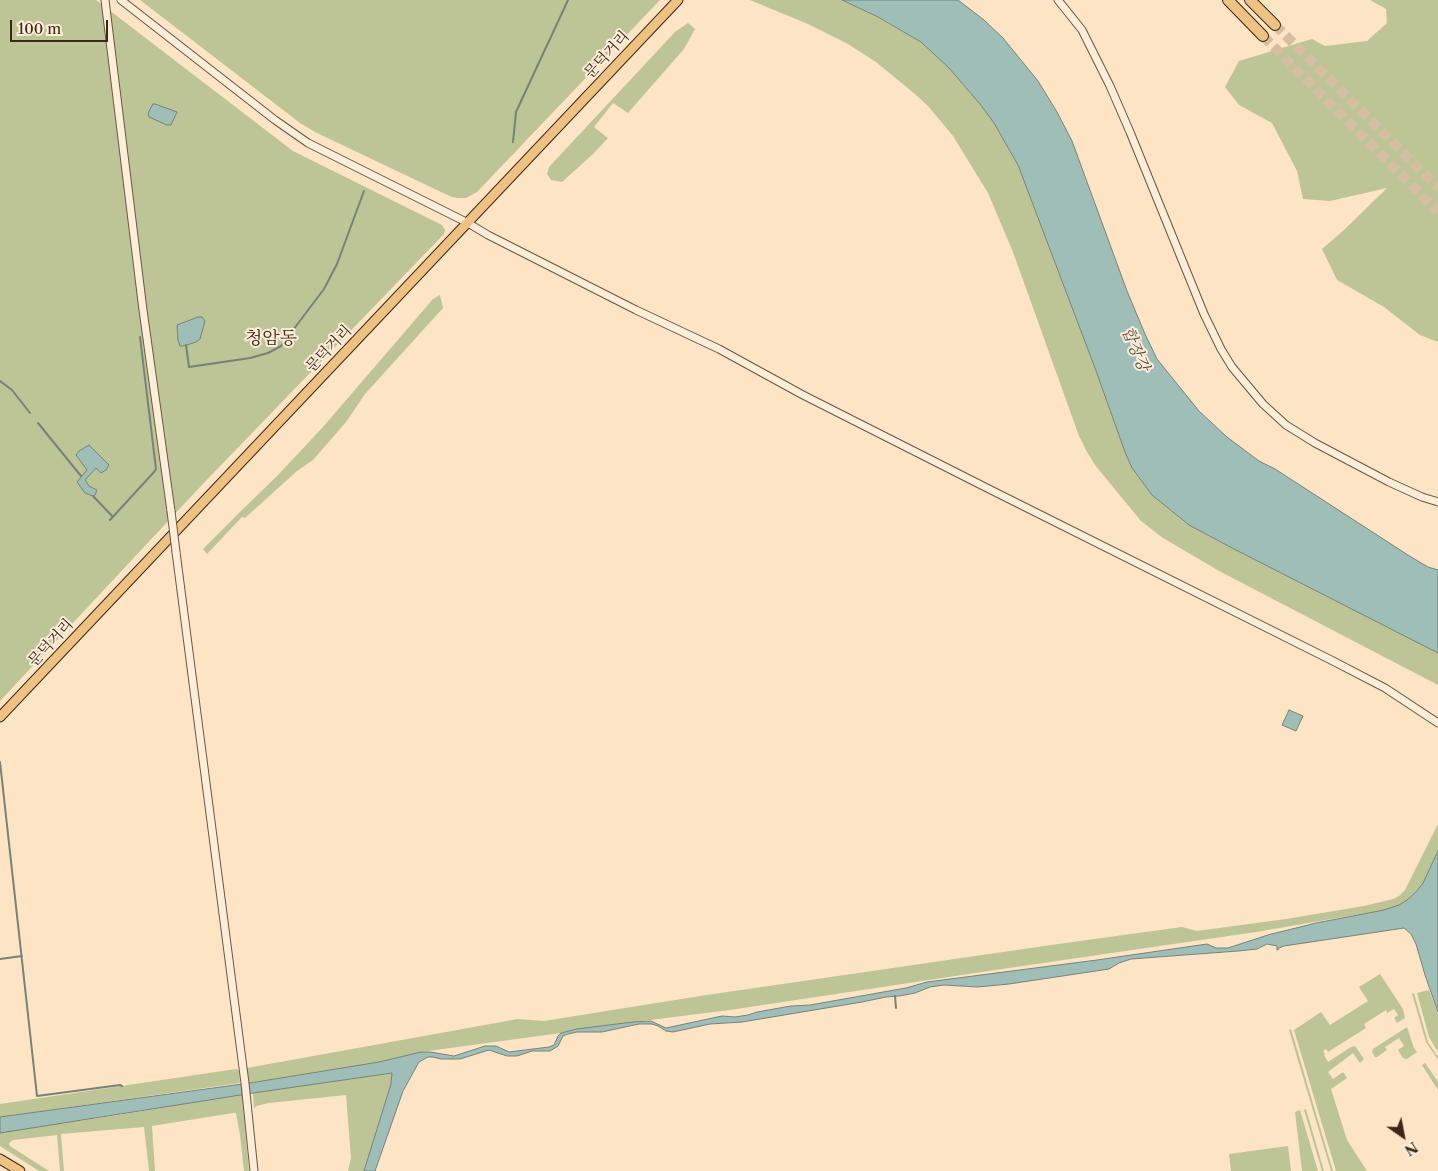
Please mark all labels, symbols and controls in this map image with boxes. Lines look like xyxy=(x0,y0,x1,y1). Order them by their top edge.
scale bar xyxy=(12,10,110,42)
text: 100 m xyxy=(18,19,61,38)
street label: 문덕거리 xyxy=(581,28,633,82)
street label: 문덕거리 xyxy=(302,322,356,376)
water label: 합장강 xyxy=(1117,324,1153,374)
district label: 청암동 xyxy=(245,328,297,350)
street label: 문덕거리 xyxy=(25,616,77,670)
north arrow xyxy=(1378,1111,1428,1161)
text: N xyxy=(1401,1138,1421,1159)

